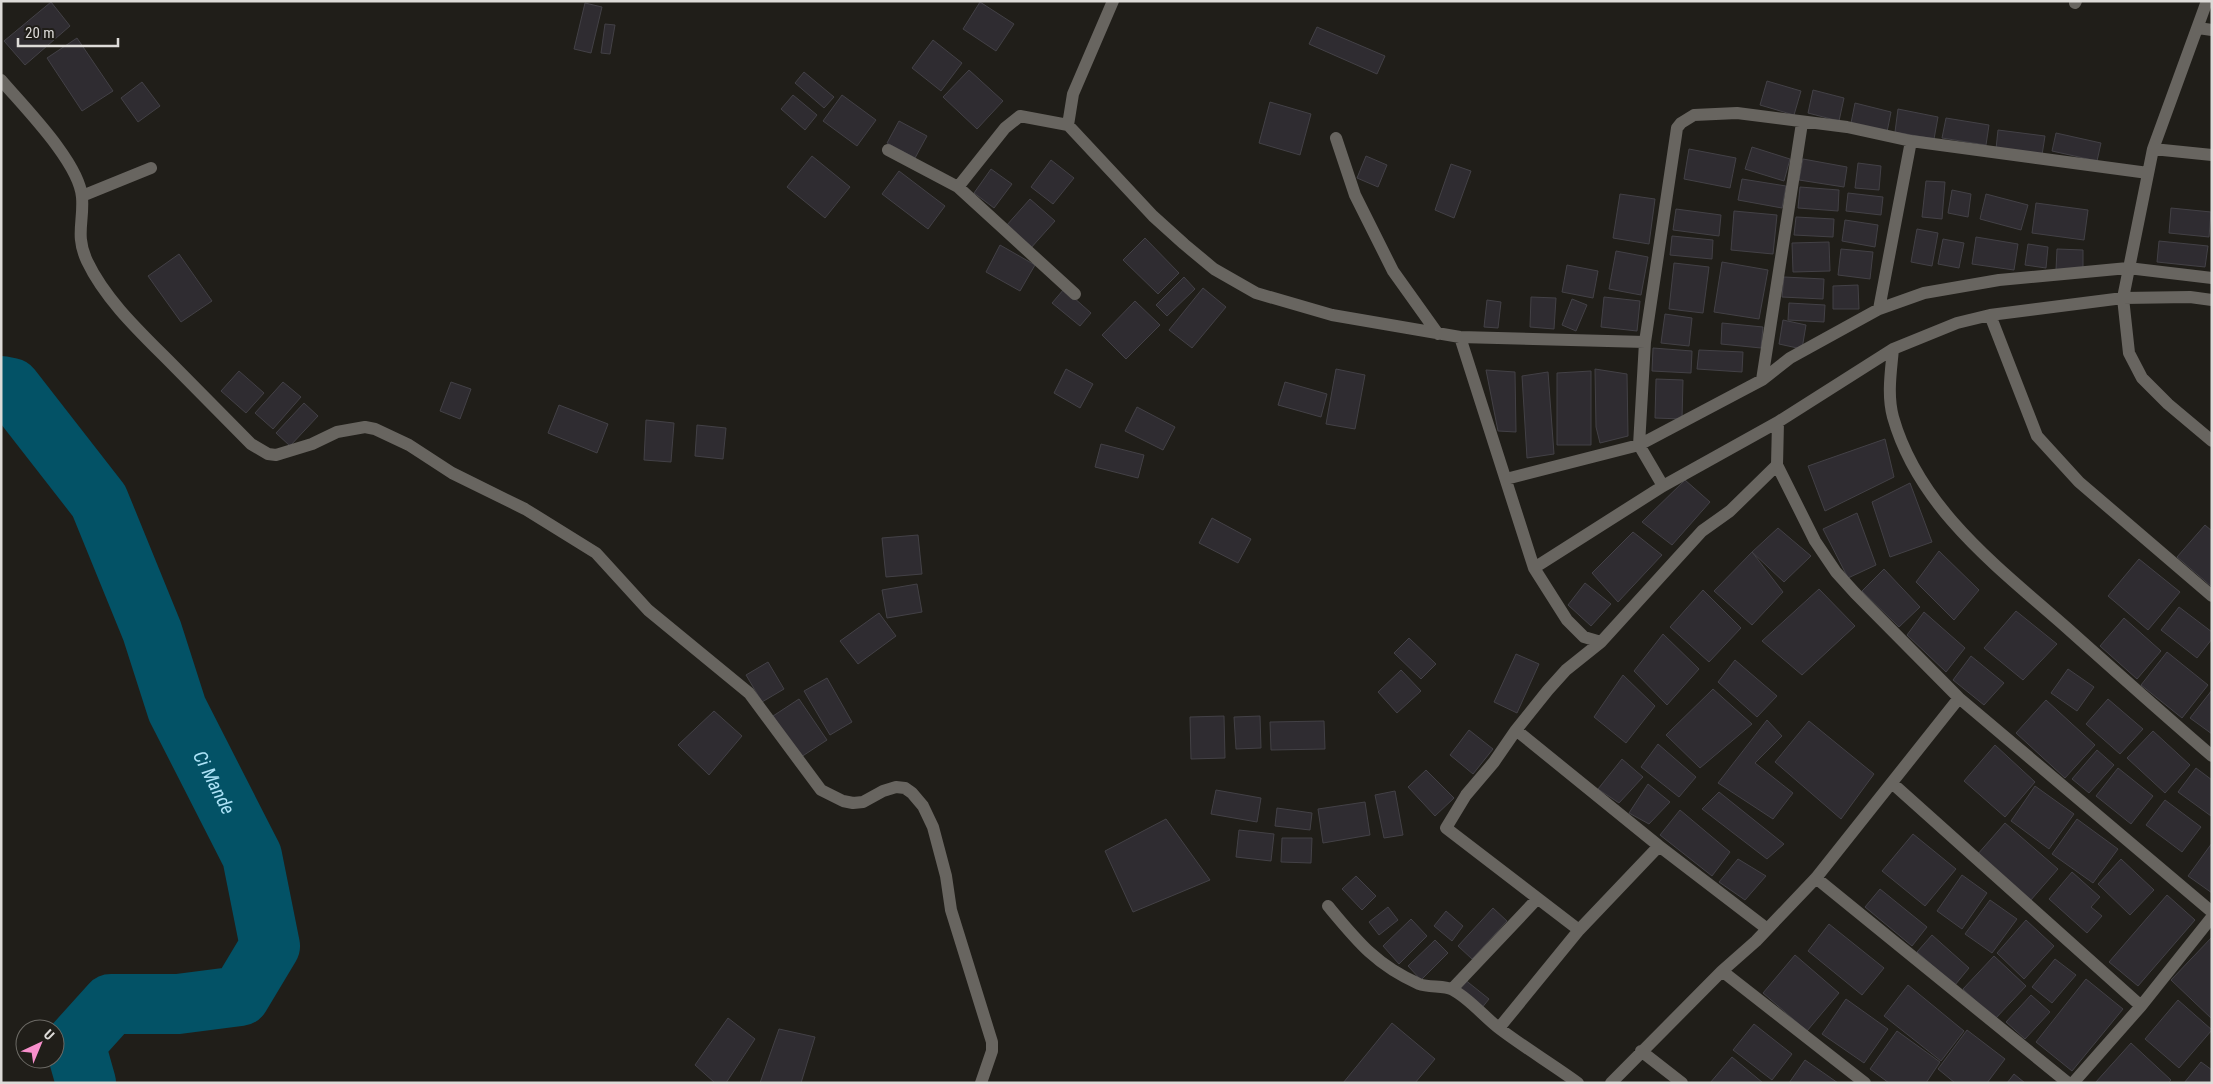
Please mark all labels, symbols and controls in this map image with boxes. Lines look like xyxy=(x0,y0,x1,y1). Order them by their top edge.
scale bar xyxy=(18,15,118,47)
text: 20 m xyxy=(25,24,55,42)
water label: Ci Mande xyxy=(188,747,240,818)
north arrow xyxy=(15,1019,65,1069)
text: U xyxy=(41,1026,57,1043)

